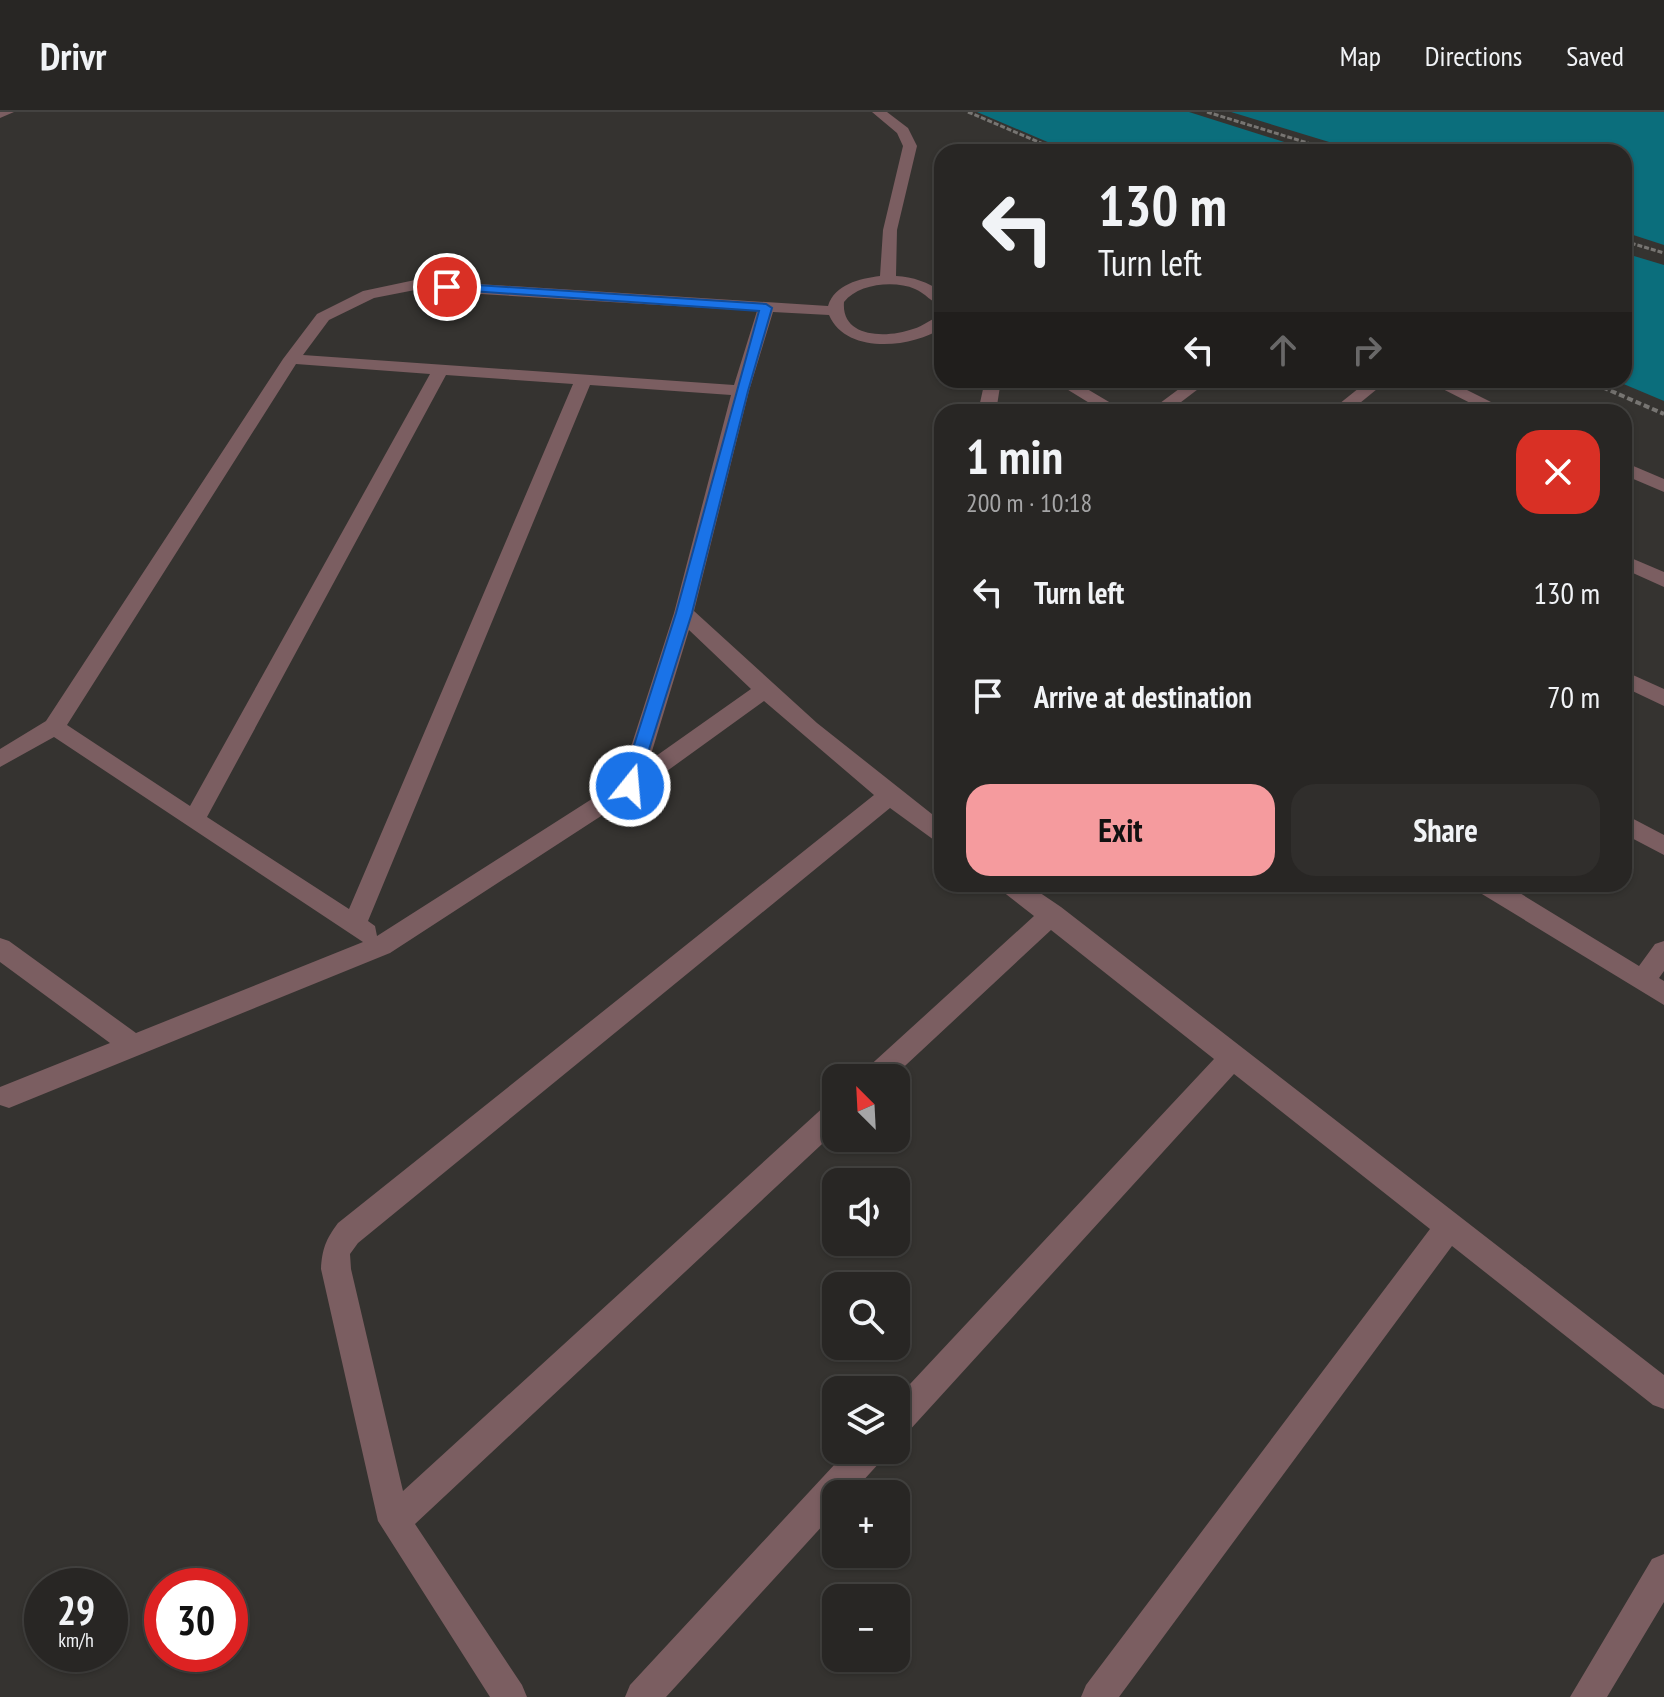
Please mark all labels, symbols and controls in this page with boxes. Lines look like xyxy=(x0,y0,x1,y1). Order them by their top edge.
text: Drivr xyxy=(40,31,106,80)
text: Map xyxy=(1340,37,1381,74)
text: Directions xyxy=(1425,37,1522,74)
text: Saved xyxy=(1566,37,1624,74)
text: 130 m xyxy=(1098,169,1227,241)
icon: left xyxy=(966,176,1070,280)
text: Turn left xyxy=(1098,239,1202,286)
pin xyxy=(413,253,481,321)
icon: arrive xyxy=(425,265,469,309)
icon: left xyxy=(1177,328,1221,372)
icon: ahead xyxy=(1261,328,1305,372)
icon: right xyxy=(1345,328,1389,372)
text: 1 min xyxy=(966,425,1063,487)
button: close xyxy=(1516,430,1600,514)
text: 200 m · 10:18 xyxy=(966,486,1092,519)
icon: left xyxy=(966,570,1010,614)
text: Turn left xyxy=(1034,573,1124,612)
text: 130 m xyxy=(1534,573,1600,612)
icon: arrive xyxy=(966,674,1010,718)
text: Arrive at destination xyxy=(1034,677,1252,716)
text: 70 m xyxy=(1547,677,1600,716)
position arrow xyxy=(588,744,672,828)
button: Exit xyxy=(966,784,1275,876)
button: Share xyxy=(1291,784,1600,876)
north arrow xyxy=(822,1064,910,1152)
map controls xyxy=(822,1064,910,1672)
button: sound xyxy=(822,1168,910,1256)
button: search xyxy=(822,1272,910,1360)
button: layers xyxy=(822,1376,910,1464)
button: + xyxy=(822,1480,910,1568)
speed limit sign: 30 xyxy=(144,1568,248,1672)
text: 29 xyxy=(57,1584,95,1636)
button: − xyxy=(822,1584,910,1672)
text: km/h xyxy=(58,1627,94,1653)

